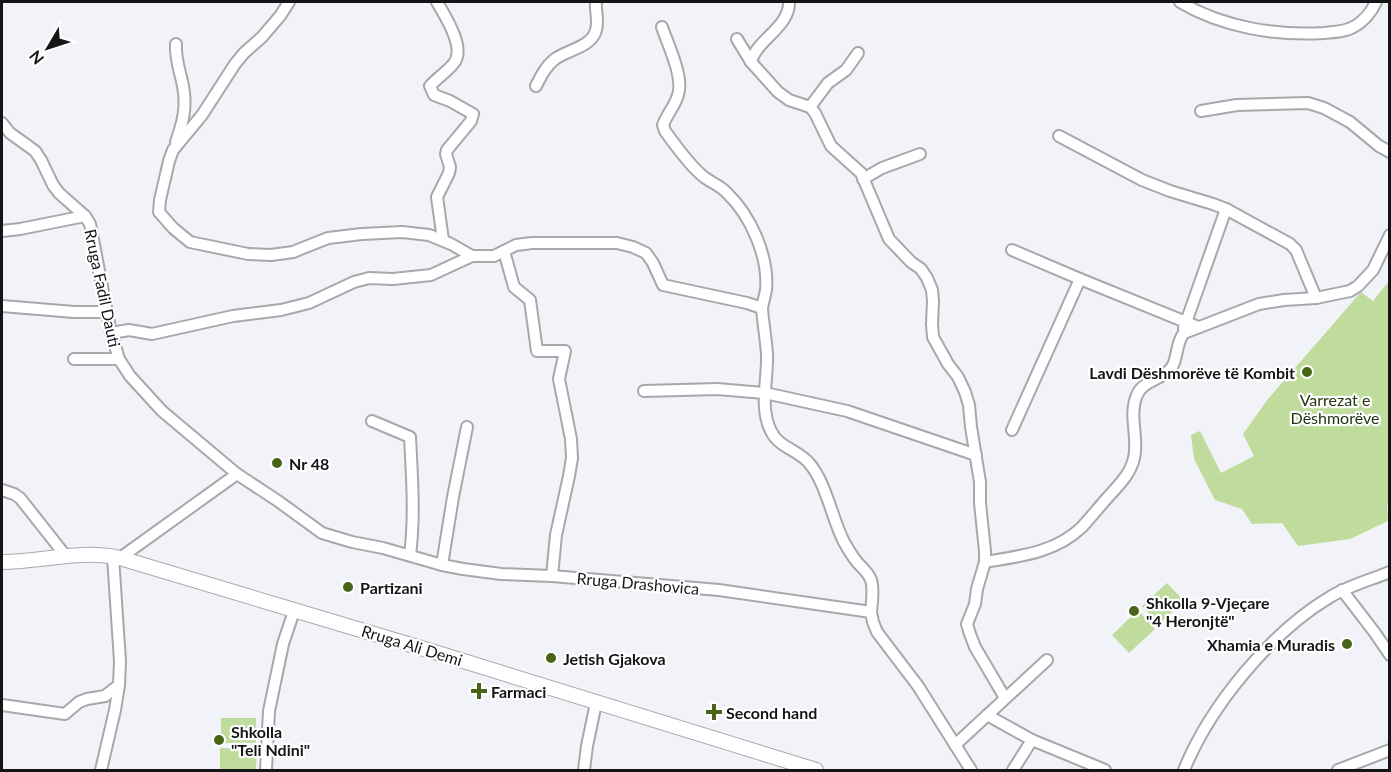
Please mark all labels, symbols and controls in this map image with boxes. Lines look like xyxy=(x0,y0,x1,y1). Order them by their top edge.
north arrow xyxy=(18,18,78,78)
text: N xyxy=(25,47,47,69)
street label: Rruga Fadil Dauti xyxy=(81,227,125,349)
place label: Lavdi Dëshmorëve të Kombit xyxy=(1089,363,1295,382)
marker: Lavdi Dëshmorëve të Kombit xyxy=(1300,365,1314,379)
park label: Varrezat e Dëshmorëve xyxy=(1291,390,1379,427)
place label: Nr 48 xyxy=(289,454,329,473)
marker: Nr 48 xyxy=(270,456,284,470)
street label: Rruga Drashovica xyxy=(576,568,700,598)
place label: Partizani xyxy=(360,578,423,597)
marker: Partizani xyxy=(341,580,355,594)
place label: Shkolla 9-Vjeçare "4 Heronjtë" xyxy=(1146,593,1270,630)
marker: Shkolla 9-Vjeçare "4 Heronjtë" xyxy=(1127,604,1141,618)
street label: Rruga Ali Demi xyxy=(359,621,465,669)
place label: Xhamia e Muradis xyxy=(1207,635,1335,654)
marker: Xhamia e Muradis xyxy=(1340,637,1354,651)
place label: Jetish Gjakova xyxy=(563,649,666,668)
marker: Jetish Gjakova xyxy=(544,651,558,665)
place label: Farmaci xyxy=(491,682,546,701)
marker: Farmaci xyxy=(472,684,486,698)
place label: Second hand xyxy=(726,703,817,722)
marker: Second hand xyxy=(707,705,721,719)
place label: Shkolla "Teli Ndini" xyxy=(231,722,310,759)
marker: Shkolla "Teli Ndini" xyxy=(212,733,226,747)

